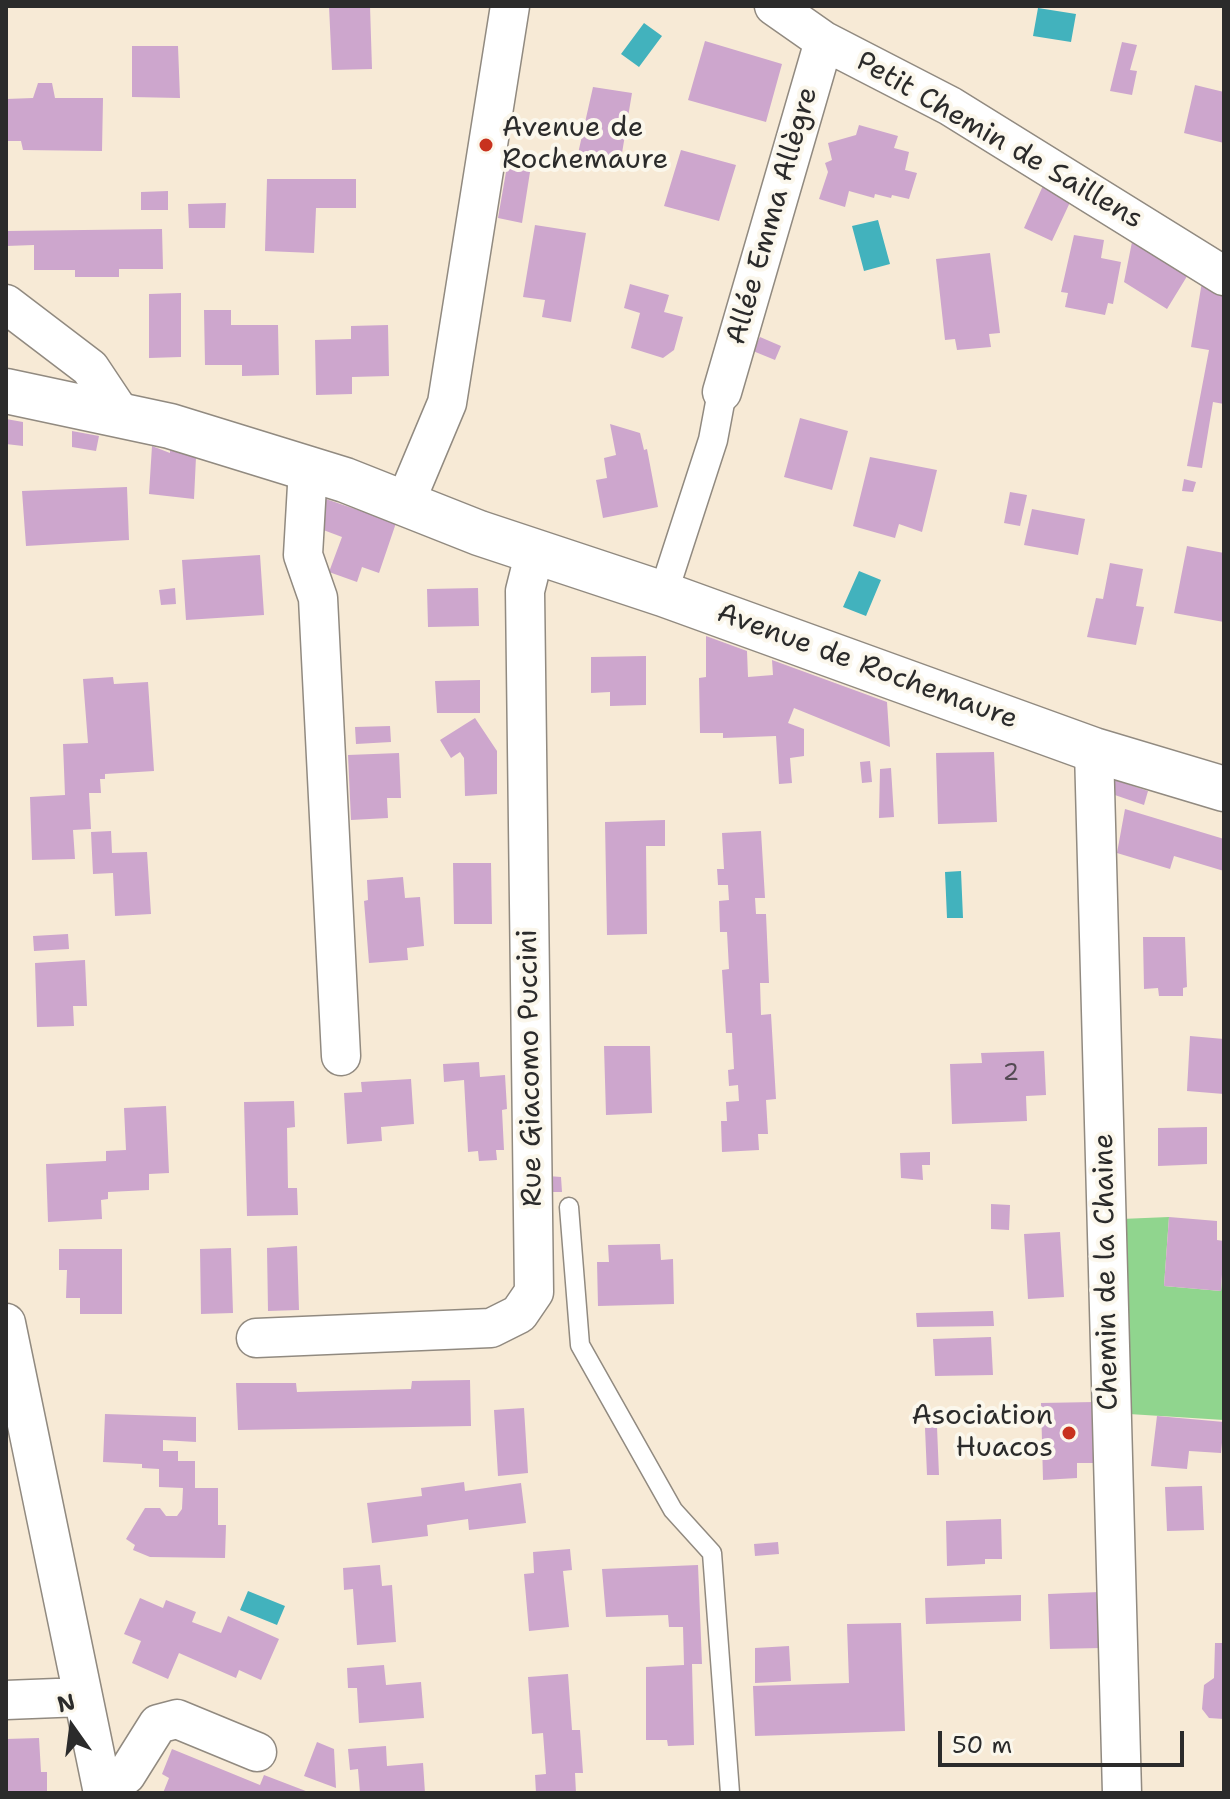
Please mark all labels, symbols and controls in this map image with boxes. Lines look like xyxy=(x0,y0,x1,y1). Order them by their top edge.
street label: Petit Chemin de Saillens xyxy=(850,45,1148,237)
street label: Allée Emma Allègre xyxy=(720,83,826,349)
place label: Avenue de Rochemaure xyxy=(502,112,668,178)
marker: Avenue de Rochemaure xyxy=(477,136,495,154)
street label: Avenue de Rochemaure xyxy=(712,597,1022,737)
street label: Rue Giacomo Puccini xyxy=(512,929,550,1207)
house number: 2 xyxy=(1003,1060,1019,1088)
street label: Chemin de la Chaine xyxy=(1088,1133,1126,1411)
place label: Asociation Huacos xyxy=(911,1400,1053,1466)
marker: Asociation Huacos xyxy=(1060,1424,1078,1442)
north arrow xyxy=(32,1687,112,1767)
text: N xyxy=(54,1687,78,1719)
scale bar xyxy=(942,1715,1188,1765)
text: 50 m xyxy=(952,1729,1012,1761)

